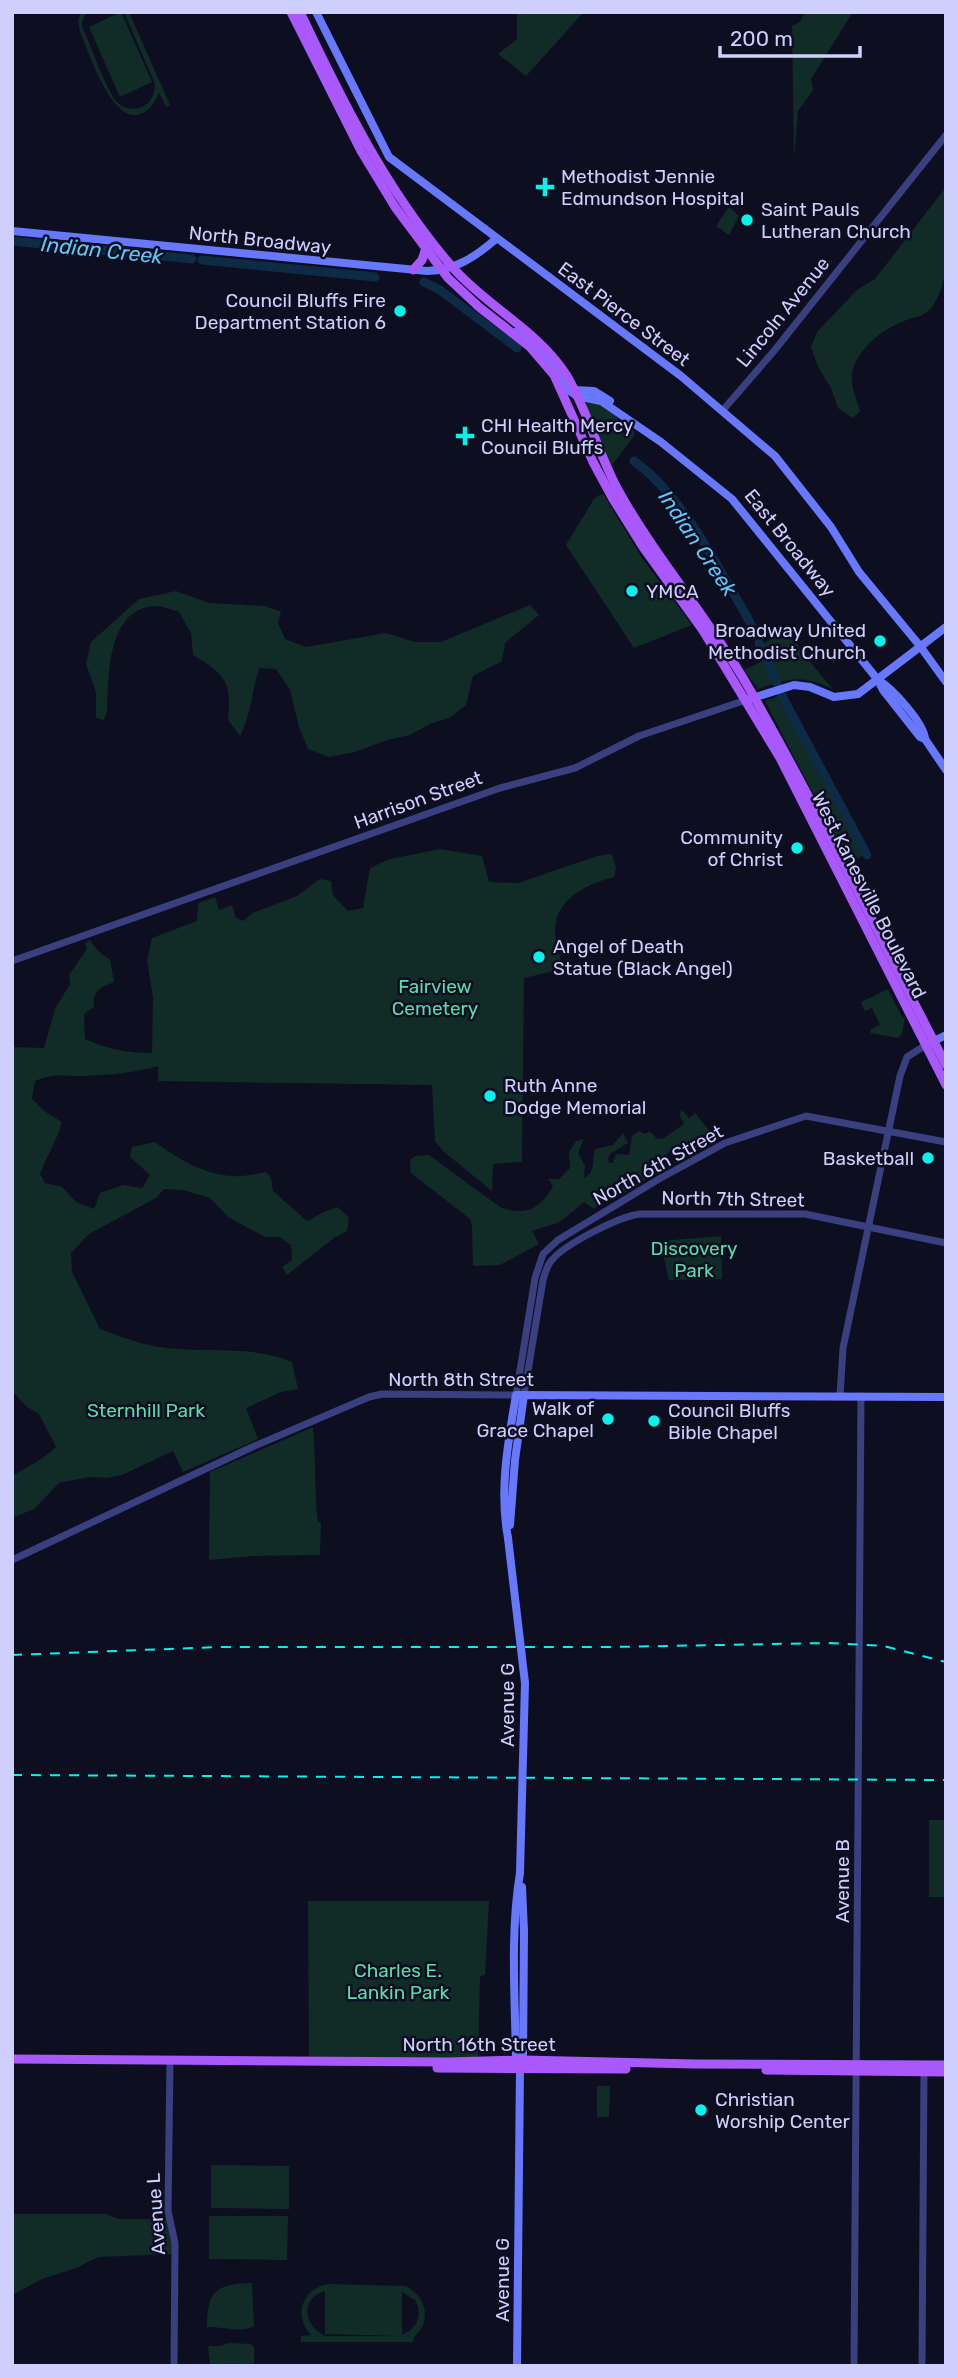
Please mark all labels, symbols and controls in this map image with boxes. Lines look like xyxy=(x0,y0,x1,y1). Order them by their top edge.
scale bar xyxy=(720,14,860,58)
text: 200 m xyxy=(730,26,793,51)
place label: Methodist Jennie Edmundson Hospital xyxy=(561,165,744,210)
marker: Methodist Jennie Edmundson Hospital xyxy=(535,177,555,197)
place label: Saint Pauls Lutheran Church xyxy=(761,198,911,243)
marker: Saint Pauls Lutheran Church xyxy=(739,212,755,228)
street label: North Broadway xyxy=(188,221,332,259)
water label: Indian Creek xyxy=(40,231,165,269)
street label: Lincoln Avenue xyxy=(732,252,834,372)
street label: East Pierce Street xyxy=(554,257,695,371)
place label: Council Bluffs Fire Department Station 6 xyxy=(195,289,386,334)
marker: Council Bluffs Fire Department Station 6 xyxy=(392,303,408,319)
place label: CHI Health Mercy Council Bluffs xyxy=(481,414,633,459)
marker: CHI Health Mercy Council Bluffs xyxy=(455,426,475,446)
water label: Indian Creek xyxy=(653,485,743,602)
street label: East Broadway xyxy=(740,485,840,601)
place label: YMCA xyxy=(646,580,699,603)
marker: YMCA xyxy=(624,583,640,599)
place label: Broadway United Methodist Church xyxy=(708,619,866,664)
marker: Broadway United Methodist Church xyxy=(872,633,888,649)
street label: Harrison Street xyxy=(351,766,486,834)
street label: West Kanesville Boulevard xyxy=(807,788,931,1002)
place label: Community of Christ xyxy=(680,826,784,871)
marker: Community of Christ xyxy=(789,840,805,856)
place label: Angel of Death Statue (Black Angel) xyxy=(553,935,733,980)
marker: Angel of Death Statue (Black Angel) xyxy=(531,949,547,965)
park label: Fairview Cemetery xyxy=(392,975,478,1020)
place label: Ruth Anne Dodge Memorial xyxy=(504,1074,646,1119)
marker: Ruth Anne Dodge Memorial xyxy=(482,1088,498,1104)
street label: North 6th Street xyxy=(589,1120,727,1210)
place label: Basketball xyxy=(823,1147,914,1170)
marker: Basketball xyxy=(920,1150,936,1166)
street label: North 7th Street xyxy=(661,1186,805,1212)
park label: Discovery Park xyxy=(651,1237,737,1282)
street label: North 8th Street xyxy=(388,1368,534,1391)
place label: Walk of Grace Chapel xyxy=(476,1397,595,1442)
park label: Sternhill Park xyxy=(87,1399,205,1422)
place label: Council Bluffs Bible Chapel xyxy=(668,1399,790,1444)
marker: Walk of Grace Chapel xyxy=(600,1411,616,1427)
marker: Council Bluffs Bible Chapel xyxy=(646,1413,662,1429)
street label: Avenue G xyxy=(496,1663,519,1747)
street label: Avenue B xyxy=(831,1839,854,1923)
park label: Charles E. Lankin Park xyxy=(347,1959,450,2004)
street label: North 16th Street xyxy=(402,2033,556,2056)
place label: Christian Worship Center xyxy=(715,2088,851,2133)
marker: Christian Worship Center xyxy=(693,2102,709,2118)
street label: Avenue L xyxy=(142,2172,170,2256)
street label: Avenue G xyxy=(491,2238,514,2322)

